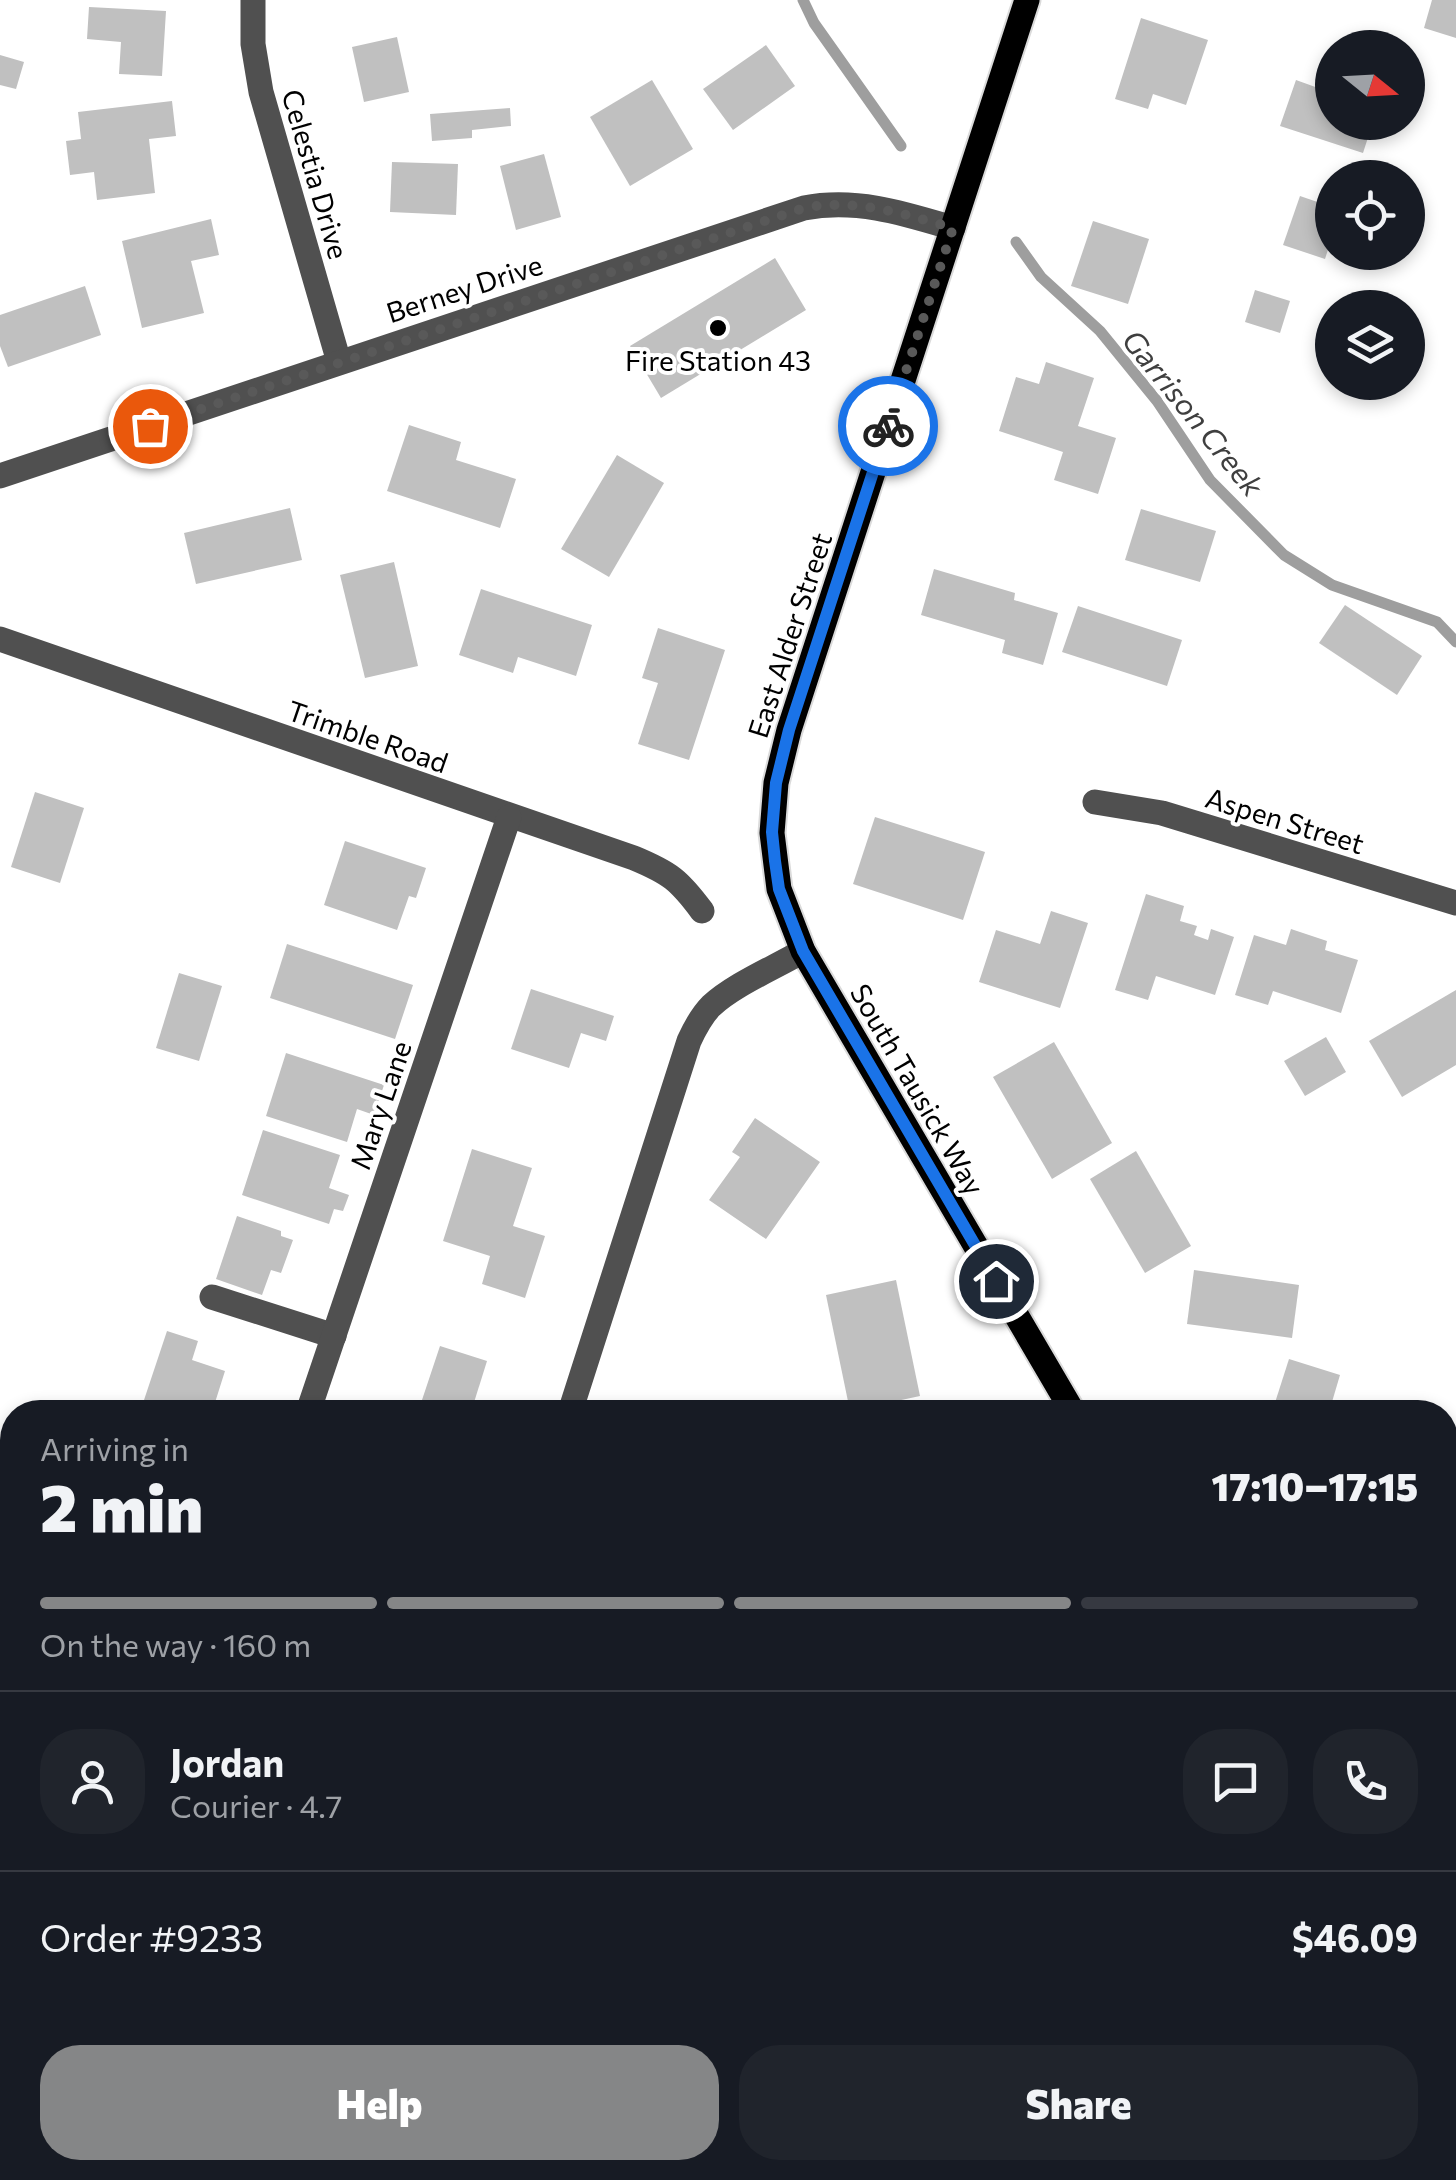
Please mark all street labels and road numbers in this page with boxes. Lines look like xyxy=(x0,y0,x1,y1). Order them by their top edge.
street label: Celestia Drive xyxy=(276,85,356,263)
street label: Berney Drive xyxy=(382,247,546,329)
street label: East Alder Street xyxy=(740,528,838,742)
street label: Trimble Road xyxy=(283,693,453,779)
street label: Aspen Street xyxy=(1202,780,1368,860)
street label: South Tausick Way xyxy=(844,978,992,1200)
street label: Mary Lane xyxy=(342,1036,418,1174)

